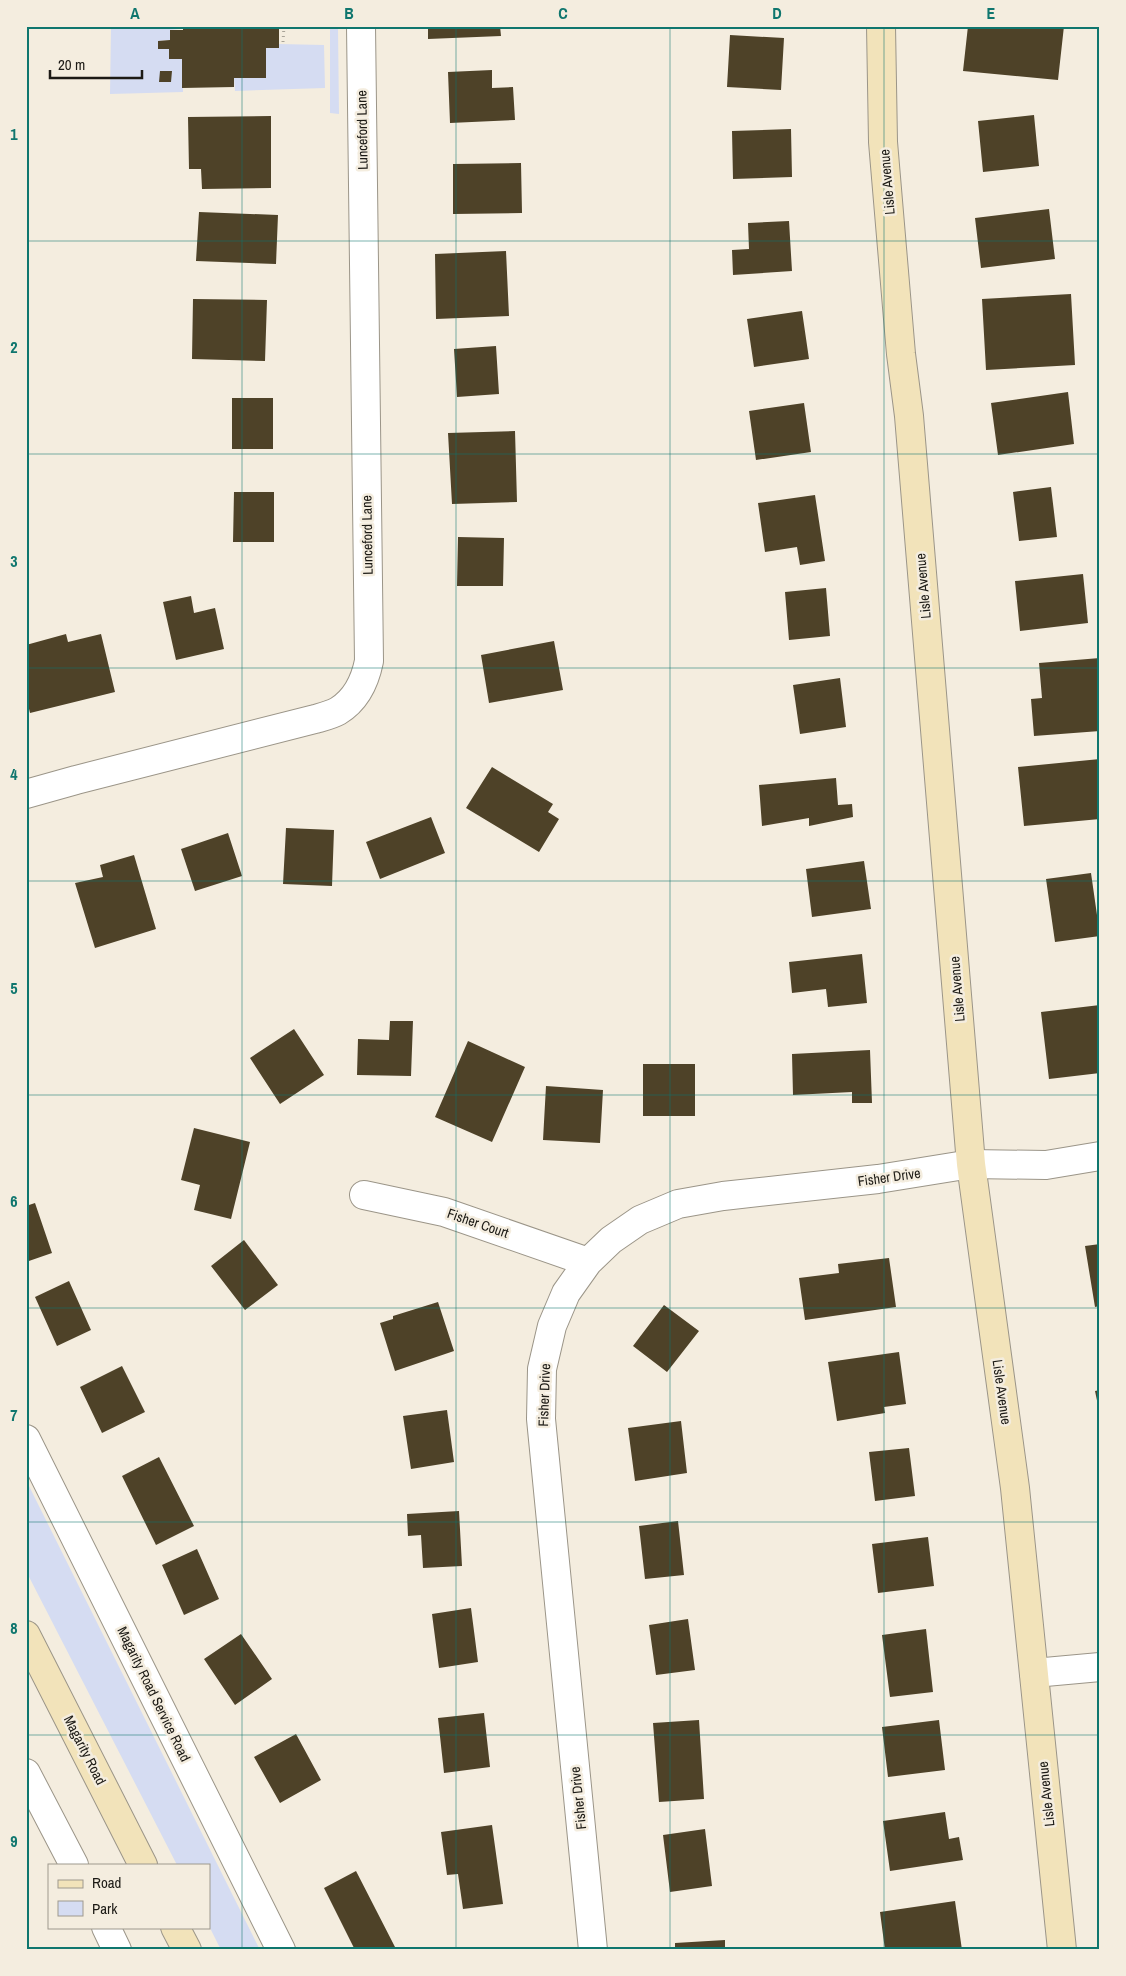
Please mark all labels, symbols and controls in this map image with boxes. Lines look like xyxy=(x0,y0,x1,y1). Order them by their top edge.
text: A xyxy=(130,2,140,24)
text: B xyxy=(344,2,354,24)
text: C xyxy=(558,2,568,24)
text: D xyxy=(772,2,782,24)
text: E xyxy=(987,2,996,24)
scale bar xyxy=(50,48,142,80)
text: 20 m xyxy=(58,54,85,75)
street label: Lunceford Lane xyxy=(352,90,372,170)
text: 1 xyxy=(10,123,18,145)
street label: Lisle Avenue xyxy=(875,149,899,215)
text: 2 xyxy=(10,336,18,358)
street label: Lunceford Lane xyxy=(357,495,377,575)
text: 3 xyxy=(10,550,18,572)
street label: Lisle Avenue xyxy=(911,553,935,619)
text: 4 xyxy=(10,763,18,785)
street label: Lisle Avenue xyxy=(945,956,969,1022)
text: 5 xyxy=(10,977,18,999)
street label: Fisher Drive xyxy=(856,1164,922,1190)
text: 6 xyxy=(10,1190,18,1212)
street label: Fisher Court xyxy=(445,1204,511,1242)
street label: Lisle Avenue xyxy=(989,1358,1015,1426)
street label: Fisher Drive xyxy=(534,1363,554,1427)
text: 7 xyxy=(10,1404,18,1426)
text: 8 xyxy=(10,1617,18,1639)
street label: Magarity Road Service Road xyxy=(113,1624,195,1764)
street label: Magarity Road xyxy=(60,1712,110,1788)
street label: Lisle Avenue xyxy=(1034,1760,1058,1828)
street label: Fisher Drive xyxy=(566,1766,590,1830)
text: 9 xyxy=(10,1830,18,1852)
legend xyxy=(48,1864,210,1928)
text: Road xyxy=(92,1872,121,1893)
text: Park xyxy=(92,1898,118,1919)

